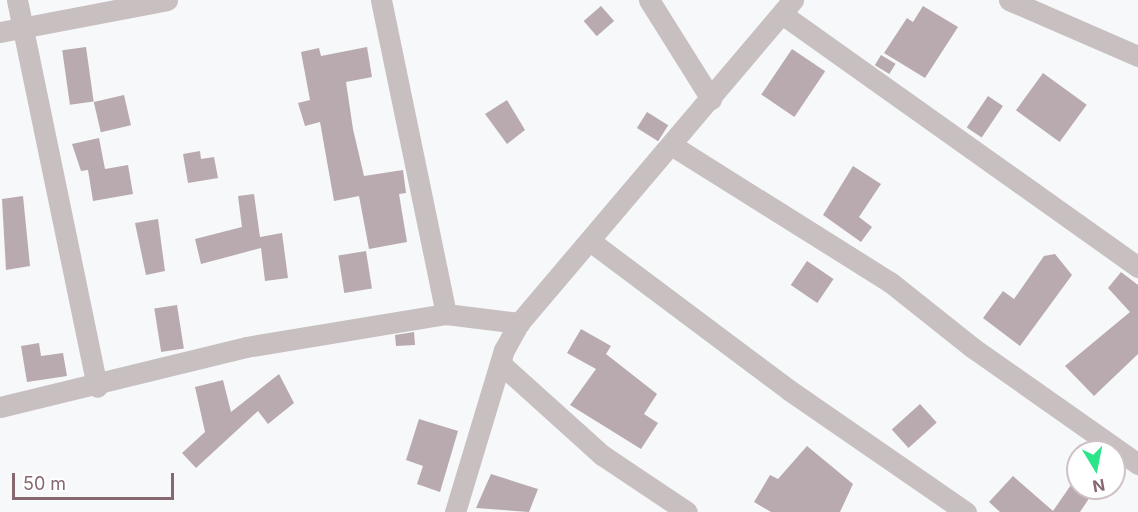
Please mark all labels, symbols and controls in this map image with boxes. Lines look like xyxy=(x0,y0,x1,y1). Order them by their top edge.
north arrow xyxy=(1066,440,1126,500)
scale bar xyxy=(15,461,177,499)
text: 50 m xyxy=(23,473,66,494)
text: N xyxy=(1091,475,1107,497)

